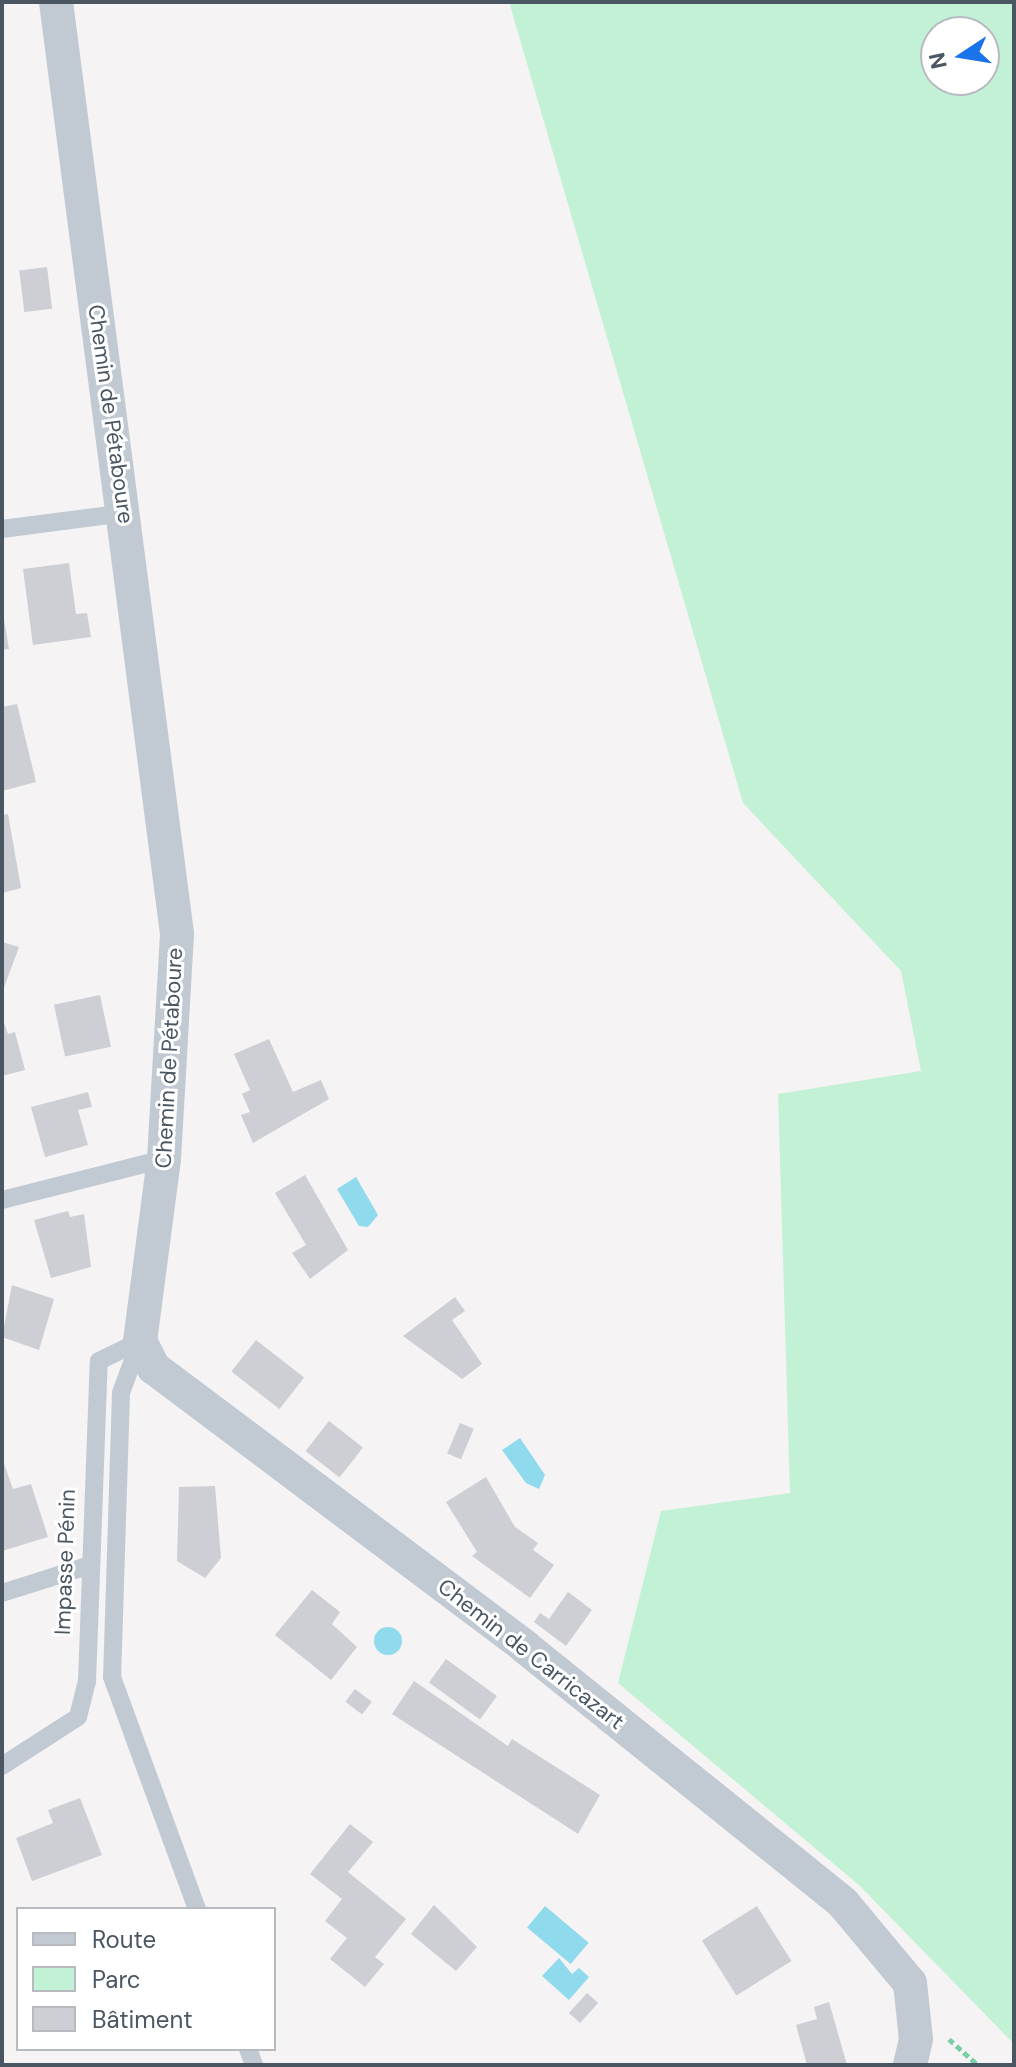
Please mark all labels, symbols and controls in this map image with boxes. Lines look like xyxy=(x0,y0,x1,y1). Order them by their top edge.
north arrow xyxy=(920,16,1000,96)
text: N xyxy=(922,50,954,72)
street label: Chemin de Pétaboure xyxy=(83,303,139,525)
street label: Chemin de Pétaboure xyxy=(150,947,188,1169)
street label: Impasse Pénin xyxy=(49,1489,81,1635)
street label: Chemin de Carricazart xyxy=(433,1573,629,1735)
legend xyxy=(16,1907,276,2051)
text: Route xyxy=(92,1924,156,1955)
text: Parc xyxy=(92,1964,141,1995)
text: Bâtiment xyxy=(92,2004,193,2035)

